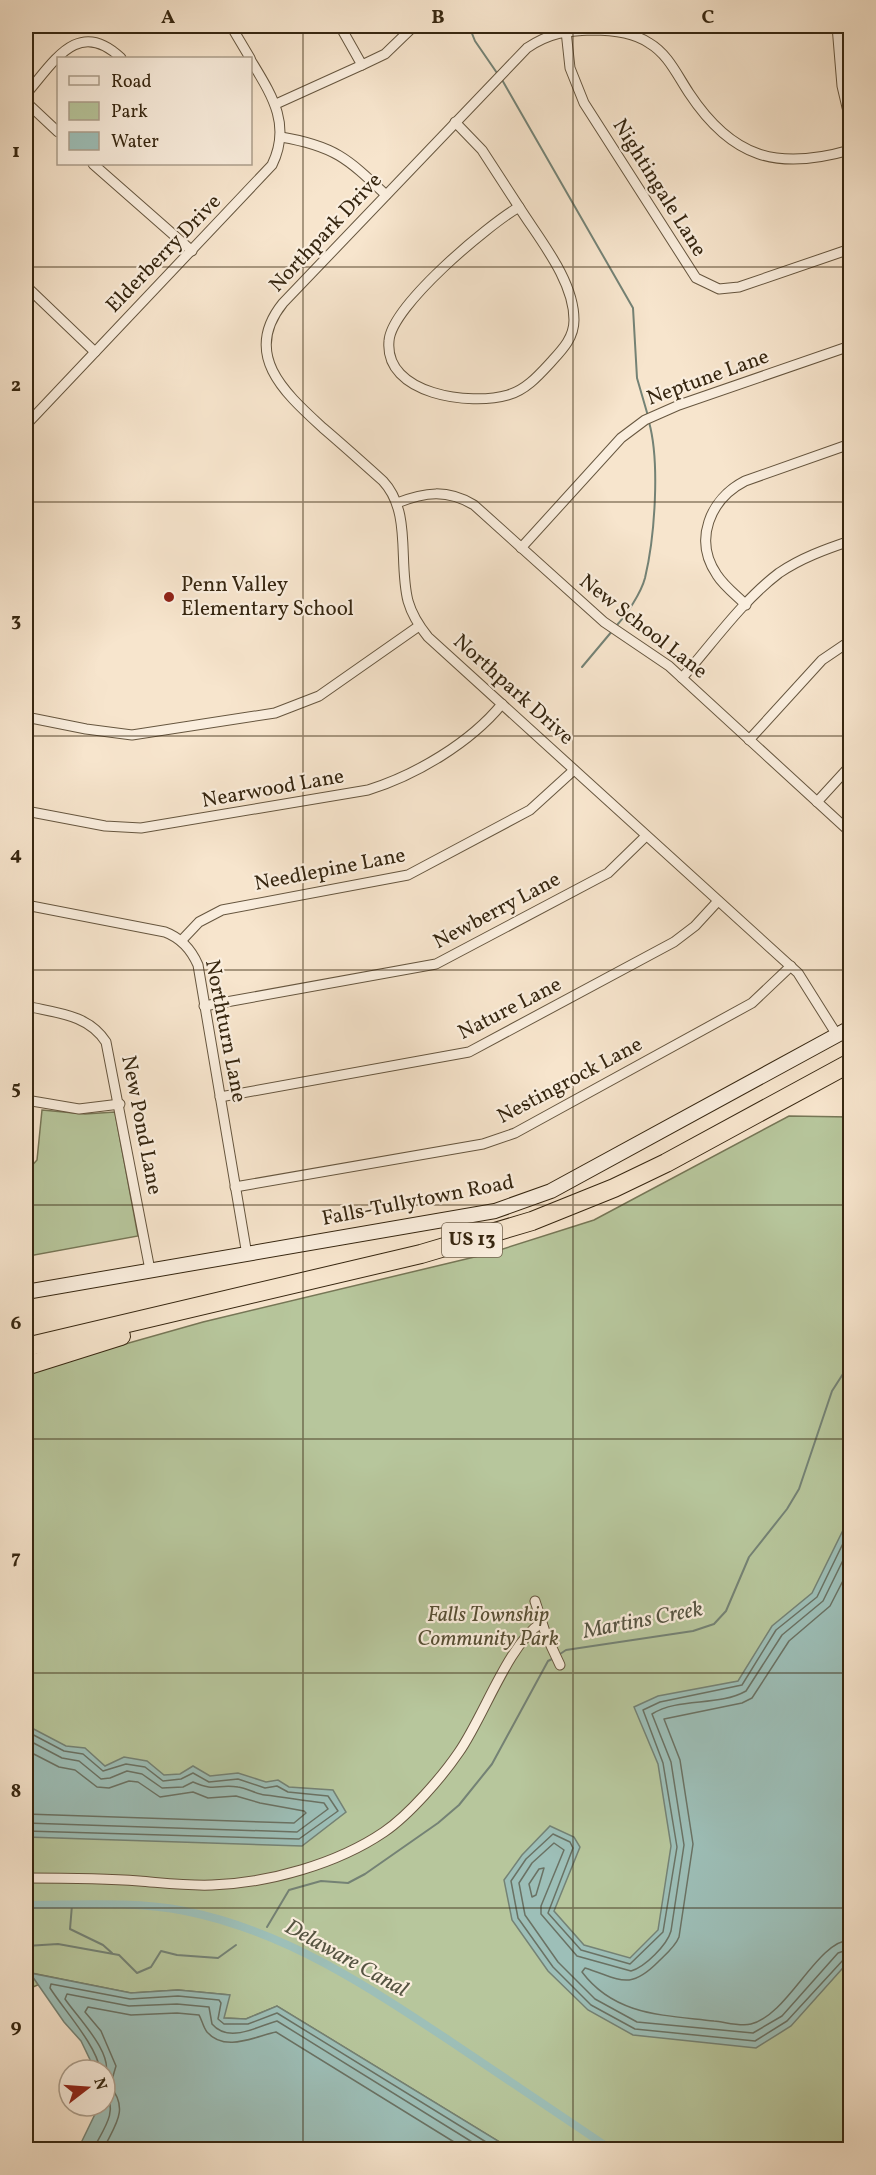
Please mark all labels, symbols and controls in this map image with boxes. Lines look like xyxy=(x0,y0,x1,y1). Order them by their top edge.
text: A xyxy=(161,4,175,32)
text: B xyxy=(431,4,445,32)
text: C xyxy=(702,4,715,32)
legend xyxy=(57,57,252,165)
text: Road xyxy=(111,70,152,95)
text: Park xyxy=(111,100,148,125)
street label: Nightingale Lane xyxy=(605,113,713,263)
text: Water xyxy=(111,130,159,155)
text: 1 xyxy=(12,138,20,166)
street label: Northpark Drive xyxy=(263,167,389,299)
street label: Elderberry Drive xyxy=(100,188,228,320)
street label: Neptune Lane xyxy=(643,342,773,414)
text: 2 xyxy=(11,372,21,400)
street label: New School Lane xyxy=(573,568,713,686)
place label: Penn Valley Elementary School xyxy=(181,571,354,624)
marker: Penn Valley Elementary School xyxy=(162,590,176,604)
text: 3 xyxy=(11,607,21,635)
street label: Northpark Drive xyxy=(446,628,580,752)
street label: Nearwood Lane xyxy=(200,762,346,816)
text: 4 xyxy=(10,841,22,869)
street label: Needlepine Lane xyxy=(252,841,408,899)
street label: Newberry Lane xyxy=(428,865,566,957)
street label: Northturn Lane xyxy=(197,957,253,1105)
street label: Nature Lane xyxy=(453,971,567,1047)
street label: Nestingrock Lane xyxy=(492,1030,648,1132)
street label: New Pond Lane xyxy=(113,1053,169,1197)
text: 5 xyxy=(11,1075,21,1103)
street label: Falls-Tullytown Road xyxy=(319,1168,517,1234)
road number: US 13 xyxy=(442,1223,502,1257)
text: 6 xyxy=(11,1310,22,1338)
text: 7 xyxy=(11,1544,21,1572)
water label: Martins Creek xyxy=(579,1594,706,1648)
park label: Falls Township Community Park xyxy=(417,1601,559,1654)
text: 8 xyxy=(11,1778,21,1806)
water label: Delaware Canal xyxy=(279,1912,414,2006)
text: 9 xyxy=(10,2013,22,2041)
north arrow xyxy=(57,2058,117,2118)
text: N xyxy=(87,2075,112,2093)

